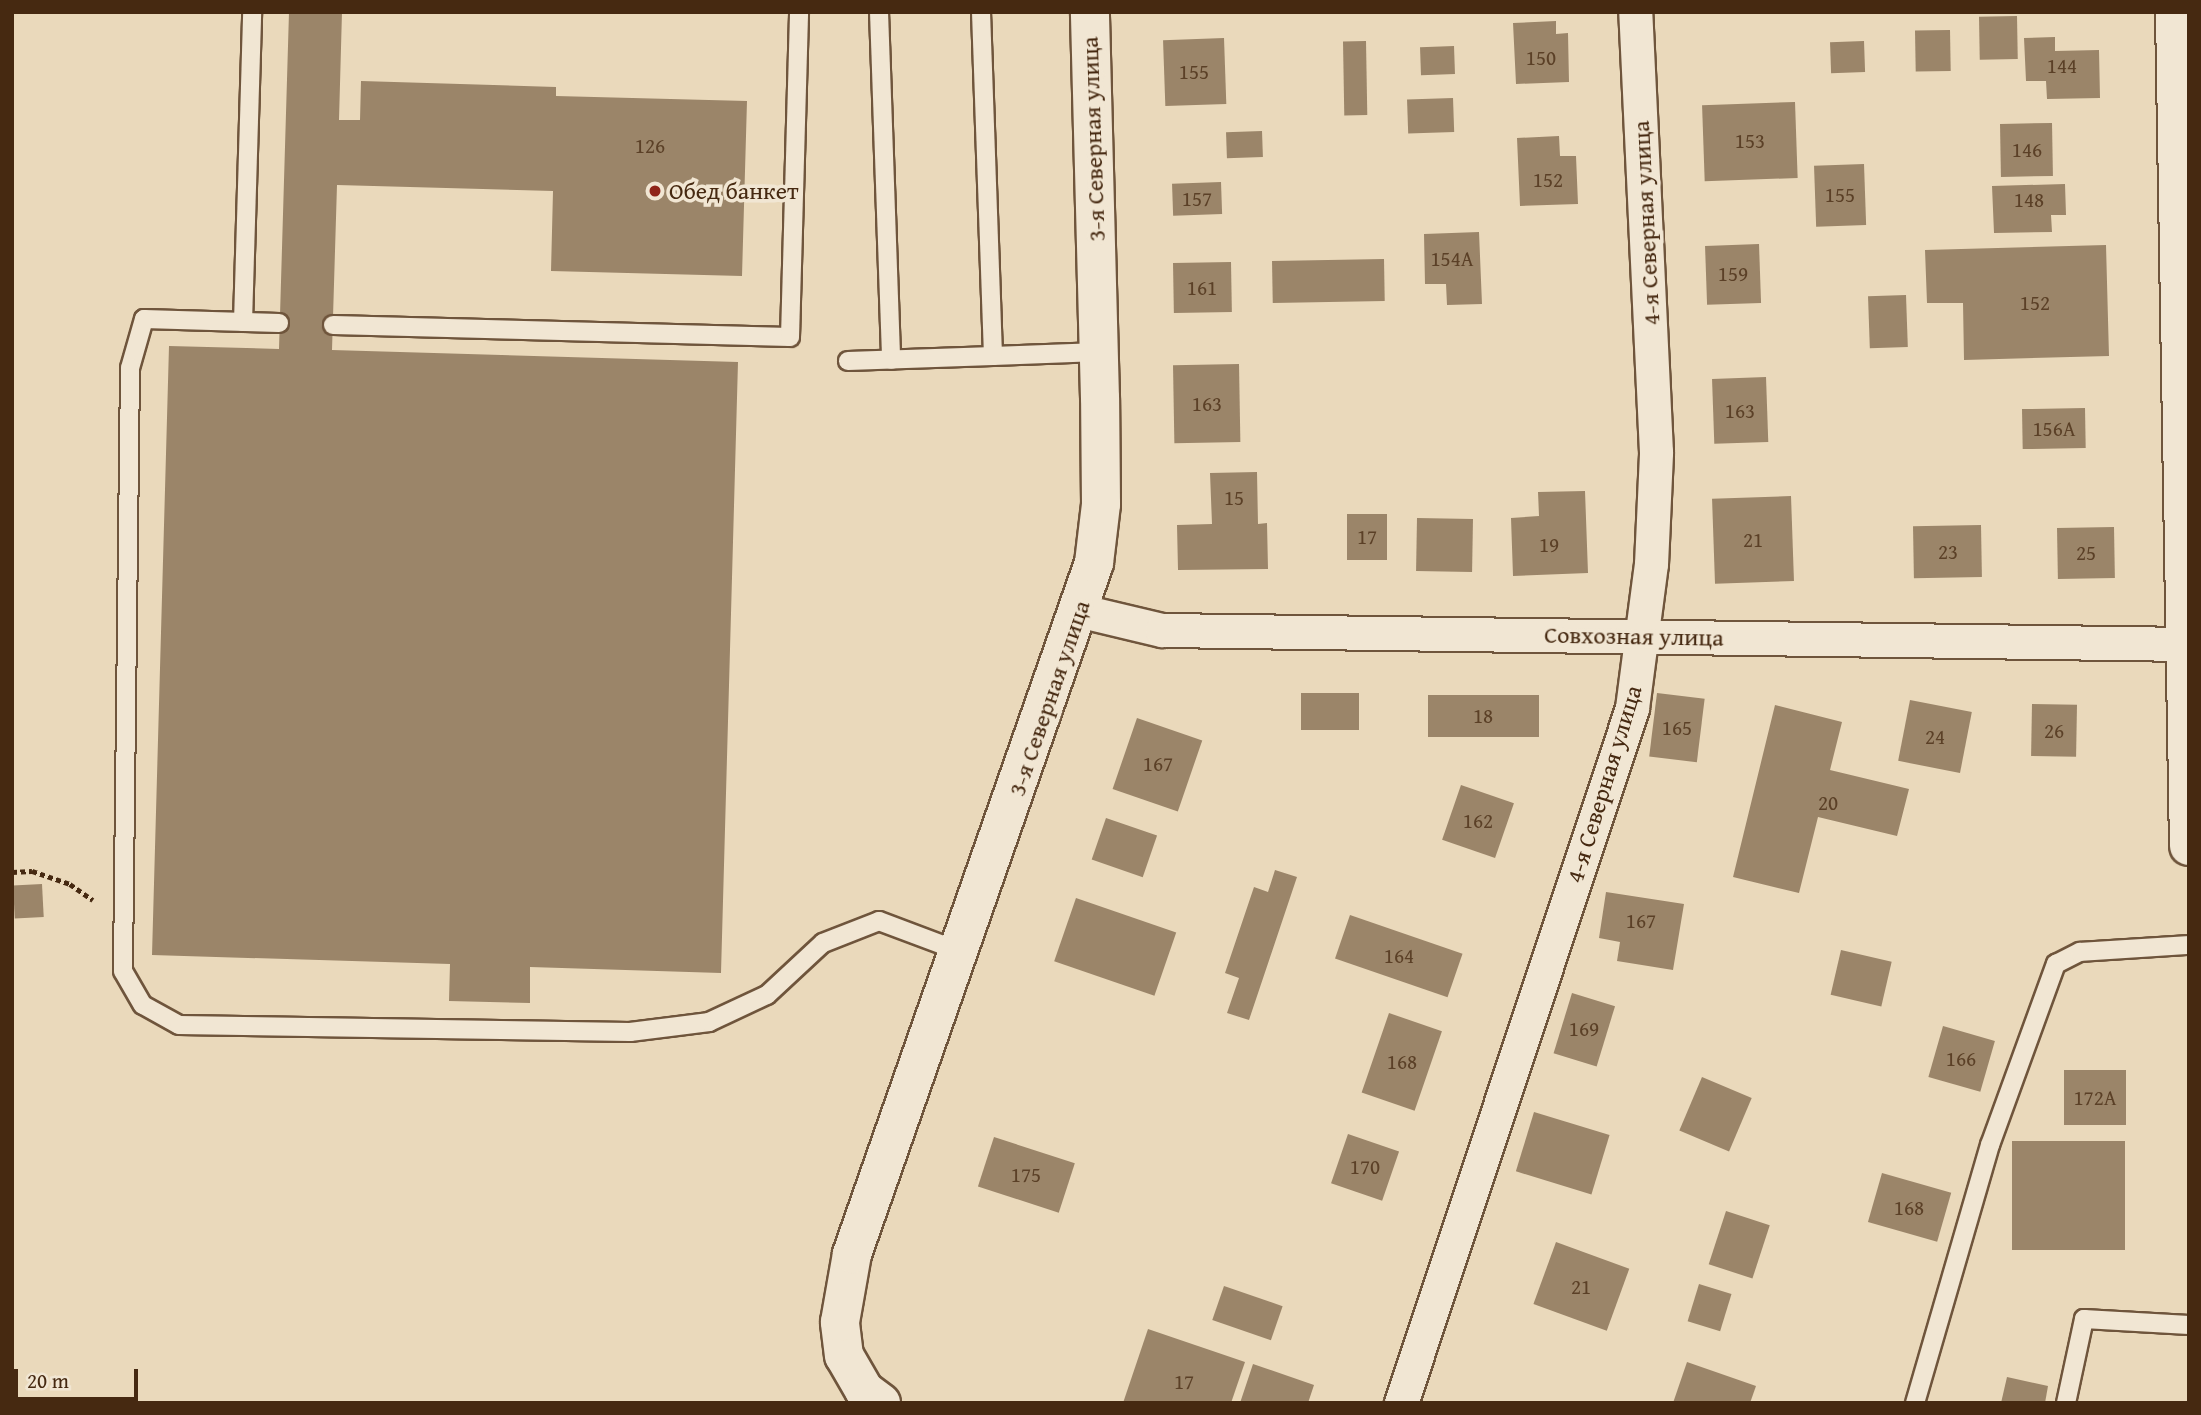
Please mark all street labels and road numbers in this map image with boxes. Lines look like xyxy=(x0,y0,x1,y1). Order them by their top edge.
street label: 3-я Северная улица xyxy=(1075,36,1111,242)
street label: 4-я Северная улица xyxy=(1626,120,1666,326)
street label: 3-я Северная улица xyxy=(1002,596,1096,800)
street label: Совхозная улица xyxy=(1544,620,1724,652)
street label: 4-я Северная улица xyxy=(1560,682,1648,886)

